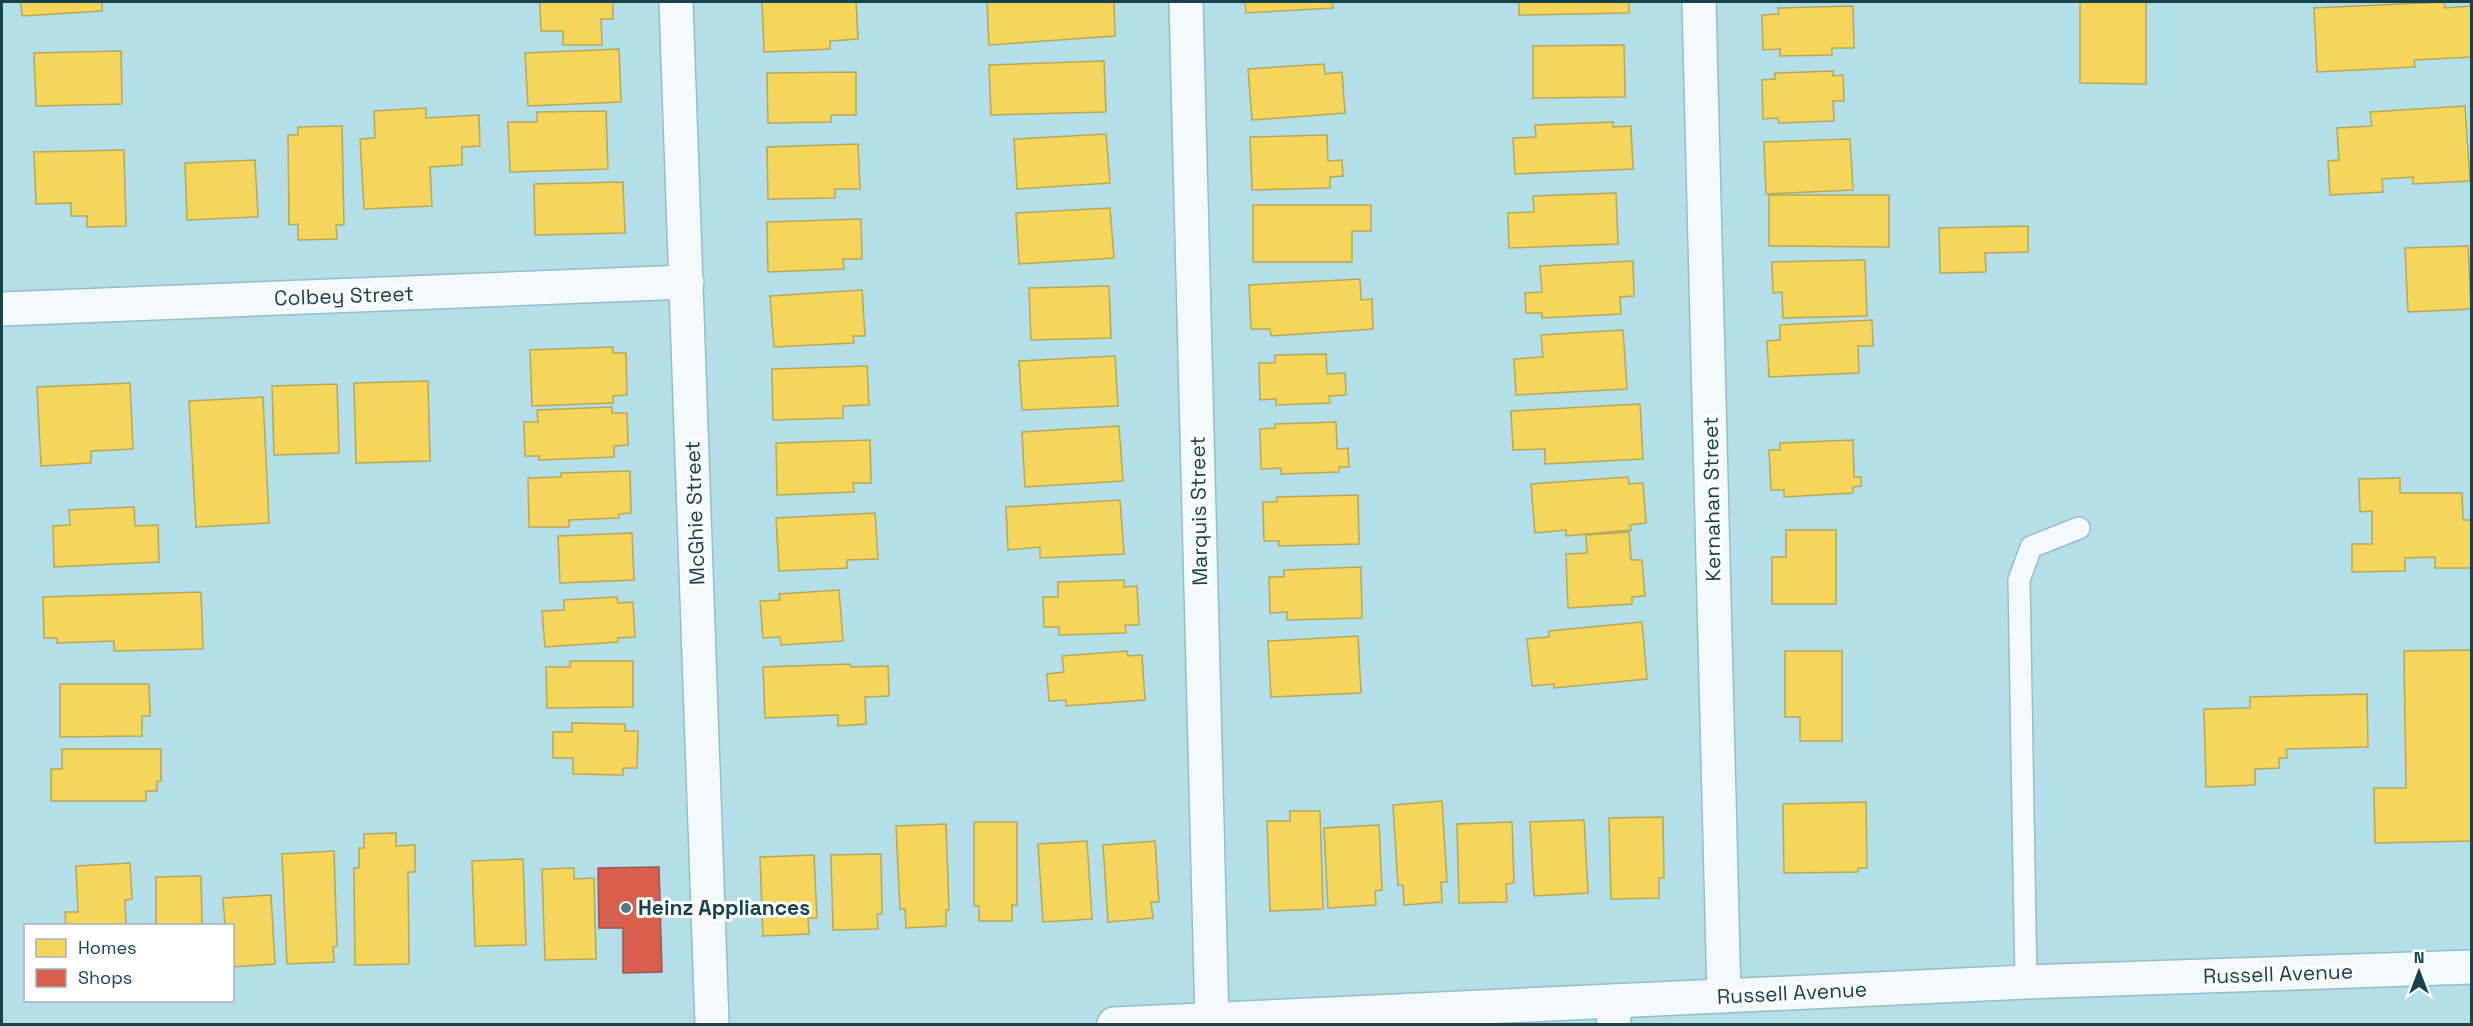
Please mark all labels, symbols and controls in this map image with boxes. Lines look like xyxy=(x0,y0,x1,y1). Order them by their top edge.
street label: Colbey Street xyxy=(274,280,414,311)
street label: Kernahan Street xyxy=(1697,416,1726,582)
street label: Marquis Street xyxy=(1184,436,1213,586)
street label: McGhie Street xyxy=(678,440,711,586)
place label: Heinz Appliances xyxy=(638,894,810,921)
marker: Heinz Appliances xyxy=(619,901,633,915)
legend xyxy=(24,924,234,1002)
text: Homes xyxy=(78,936,137,959)
north arrow xyxy=(2389,942,2449,1002)
text: N xyxy=(2414,947,2424,968)
street label: Russell Avenue xyxy=(2202,957,2354,990)
text: Shops xyxy=(78,966,132,989)
street label: Russell Avenue xyxy=(1716,975,1868,1010)

